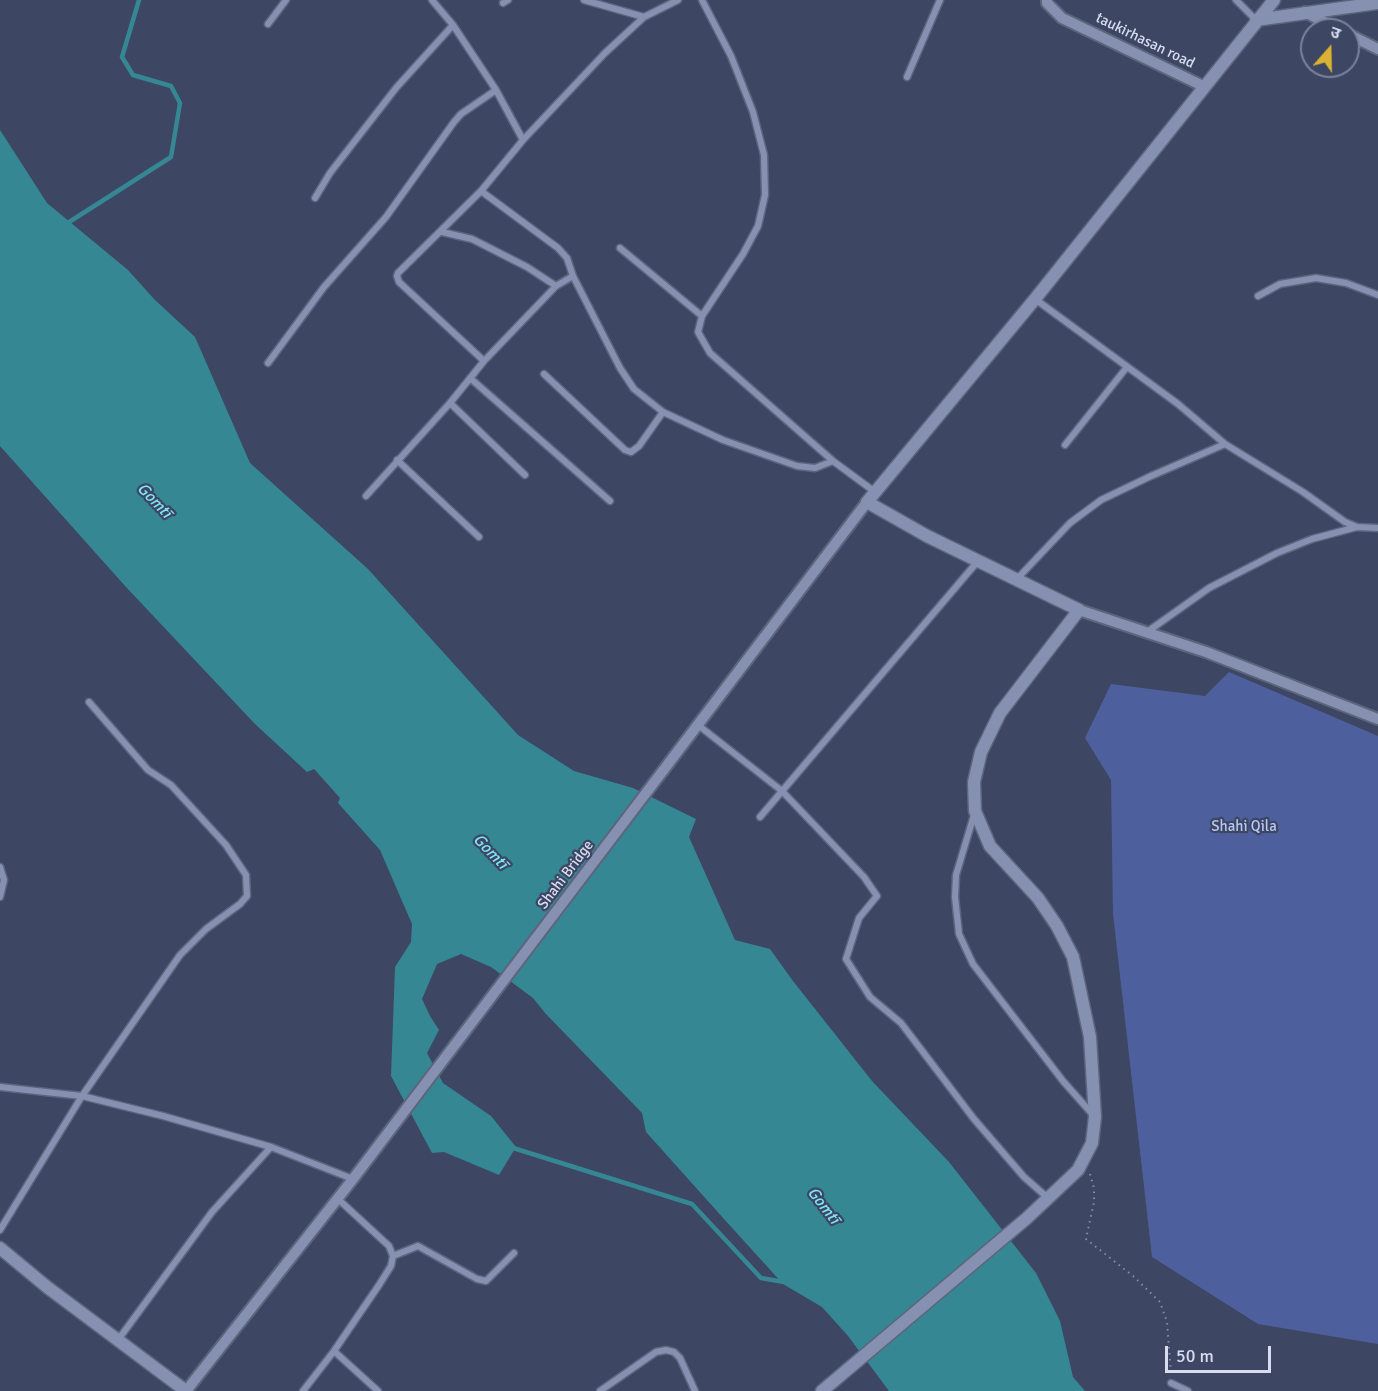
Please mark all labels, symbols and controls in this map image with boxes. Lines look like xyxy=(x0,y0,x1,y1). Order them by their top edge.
street label: taukirhasan road xyxy=(1093,9,1197,73)
north arrow xyxy=(1300,18,1360,78)
text: उ xyxy=(1328,22,1343,44)
water label: Gomtī xyxy=(133,479,175,523)
park label: Shahi Qila xyxy=(1211,818,1277,836)
water label: Gomtī xyxy=(469,830,511,874)
street label: Shahi Bridge xyxy=(534,837,598,913)
water label: Gomtī xyxy=(803,1184,843,1228)
scale bar xyxy=(1168,1334,1274,1372)
text: 50 m xyxy=(1176,1345,1214,1367)

